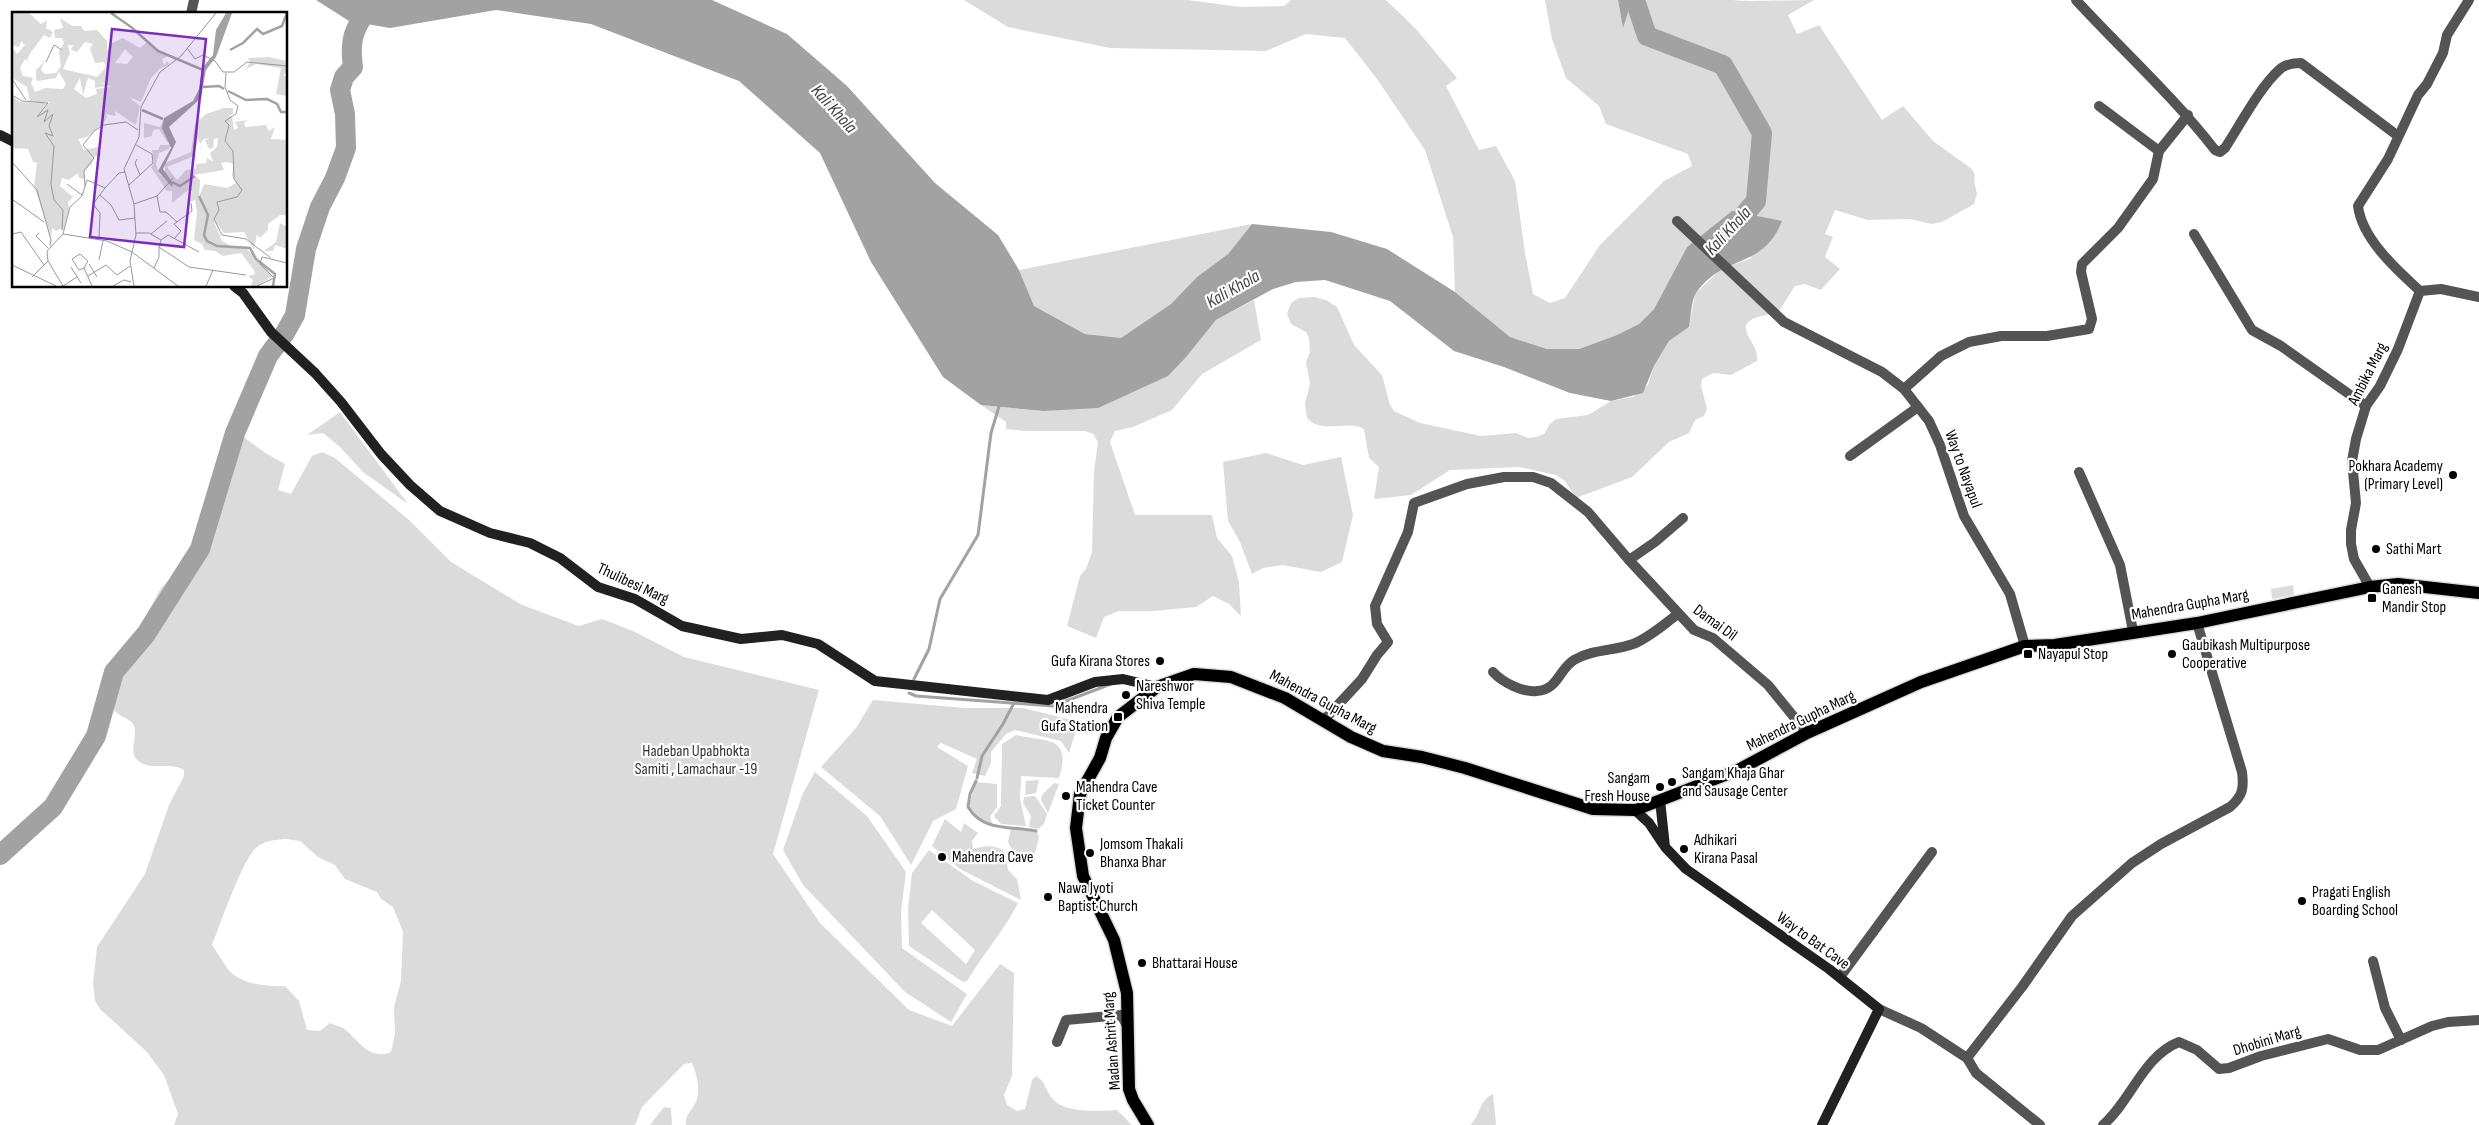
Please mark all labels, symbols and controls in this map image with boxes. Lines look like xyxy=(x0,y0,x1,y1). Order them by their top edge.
inset map xyxy=(12,12,288,288)
water label: Kali Khola xyxy=(807,80,862,138)
water label: Kali Khola xyxy=(1701,202,1756,259)
water label: Kali Khola xyxy=(1203,265,1264,313)
street label: Ambika Marg xyxy=(2344,339,2392,410)
street label: Way to Nayapul xyxy=(1940,428,1986,510)
place label: Pokhara Academy (Primary Level) xyxy=(2349,457,2443,494)
marker: Pokhara Academy (Primary Level) xyxy=(2447,469,2459,481)
place label: Sathi Mart xyxy=(2386,540,2442,559)
marker: Sathi Mart xyxy=(2370,543,2382,555)
street label: Thulibesi Marg xyxy=(594,559,672,609)
place label: Ganesh Mandir Stop xyxy=(2382,580,2446,617)
street label: Mahendra Gupha Marg xyxy=(2130,585,2250,625)
marker: Ganesh Mandir Stop xyxy=(2366,592,2378,604)
street label: Damai Dil xyxy=(1689,601,1741,645)
place label: Gaubikash Multipurpose Cooperative xyxy=(2182,636,2310,673)
place label: Nayapul Stop xyxy=(2038,645,2108,664)
marker: Nayapul Stop xyxy=(2022,648,2034,660)
marker: Gaubikash Multipurpose Cooperative xyxy=(2166,648,2178,660)
place label: Gufa Kirana Stores xyxy=(1051,652,1150,671)
marker: Gufa Kirana Stores xyxy=(1154,655,1166,667)
street label: Mahendra Gupha Marg xyxy=(1266,666,1380,738)
place label: Nareshwor Shiva Temple xyxy=(1136,677,1206,714)
street label: Mahendra Gupha Marg xyxy=(1744,686,1858,756)
marker: Nareshwor Shiva Temple xyxy=(1120,689,1132,701)
place label: Mahendra Gufa Station xyxy=(1041,699,1108,736)
marker: Mahendra Gufa Station xyxy=(1112,711,1124,723)
park label: Hadeban Upabhokta Samiti , Lamachaur -19 xyxy=(635,742,757,779)
place label: Sangam Khaja Ghar and Sausage Center xyxy=(1682,764,1788,801)
place label: Sangam Fresh House xyxy=(1584,769,1650,806)
marker: Sangam Khaja Ghar and Sausage Center xyxy=(1666,776,1678,788)
place label: Mahendra Cave Ticket Counter xyxy=(1076,778,1158,815)
marker: Sangam Fresh House xyxy=(1654,781,1666,793)
marker: Mahendra Cave Ticket Counter xyxy=(1060,790,1072,802)
place label: Adhikari Kirana Pasal xyxy=(1693,831,1758,868)
place label: Jomsom Thakali Bhanxa Bhar xyxy=(1099,835,1183,872)
marker: Adhikari Kirana Pasal xyxy=(1678,843,1690,855)
marker: Jomsom Thakali Bhanxa Bhar xyxy=(1084,847,1096,859)
place label: Mahendra Cave xyxy=(952,848,1034,867)
marker: Mahendra Cave xyxy=(936,851,948,863)
place label: Nawa Jyoti Baptist Church xyxy=(1058,879,1138,916)
place label: Pragati English Boarding School xyxy=(2312,883,2398,920)
marker: Nawa Jyoti Baptist Church xyxy=(1042,891,1054,903)
marker: Pragati English Boarding School xyxy=(2296,895,2308,907)
street label: Way to Bat Cave xyxy=(1773,908,1853,974)
place label: Bhattarai House xyxy=(1152,954,1238,973)
marker: Bhattarai House xyxy=(1136,957,1148,969)
street label: Madan Ashrit Marg xyxy=(1099,991,1125,1091)
street label: Dhobini Marg xyxy=(2231,1022,2303,1060)

